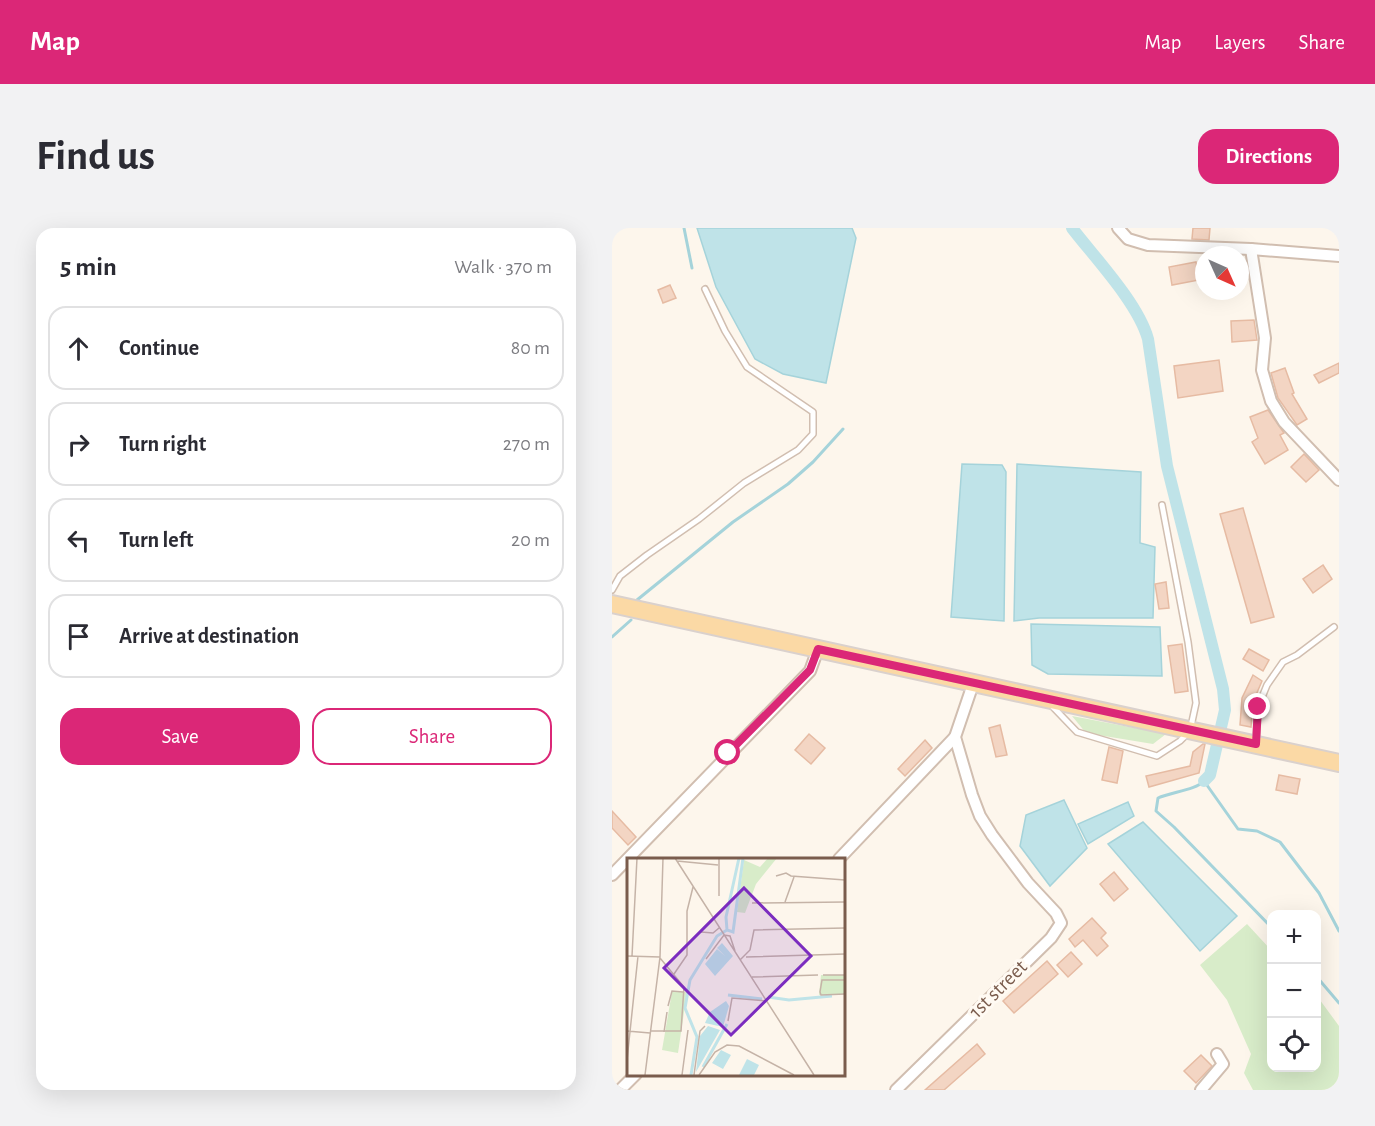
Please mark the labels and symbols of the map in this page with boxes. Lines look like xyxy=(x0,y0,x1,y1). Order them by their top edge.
north arrow xyxy=(1195,246,1249,300)
route end xyxy=(1244,693,1270,719)
route start xyxy=(714,739,740,765)
inset map xyxy=(627,858,844,1075)
street label: 1st street xyxy=(965,956,1031,1022)

